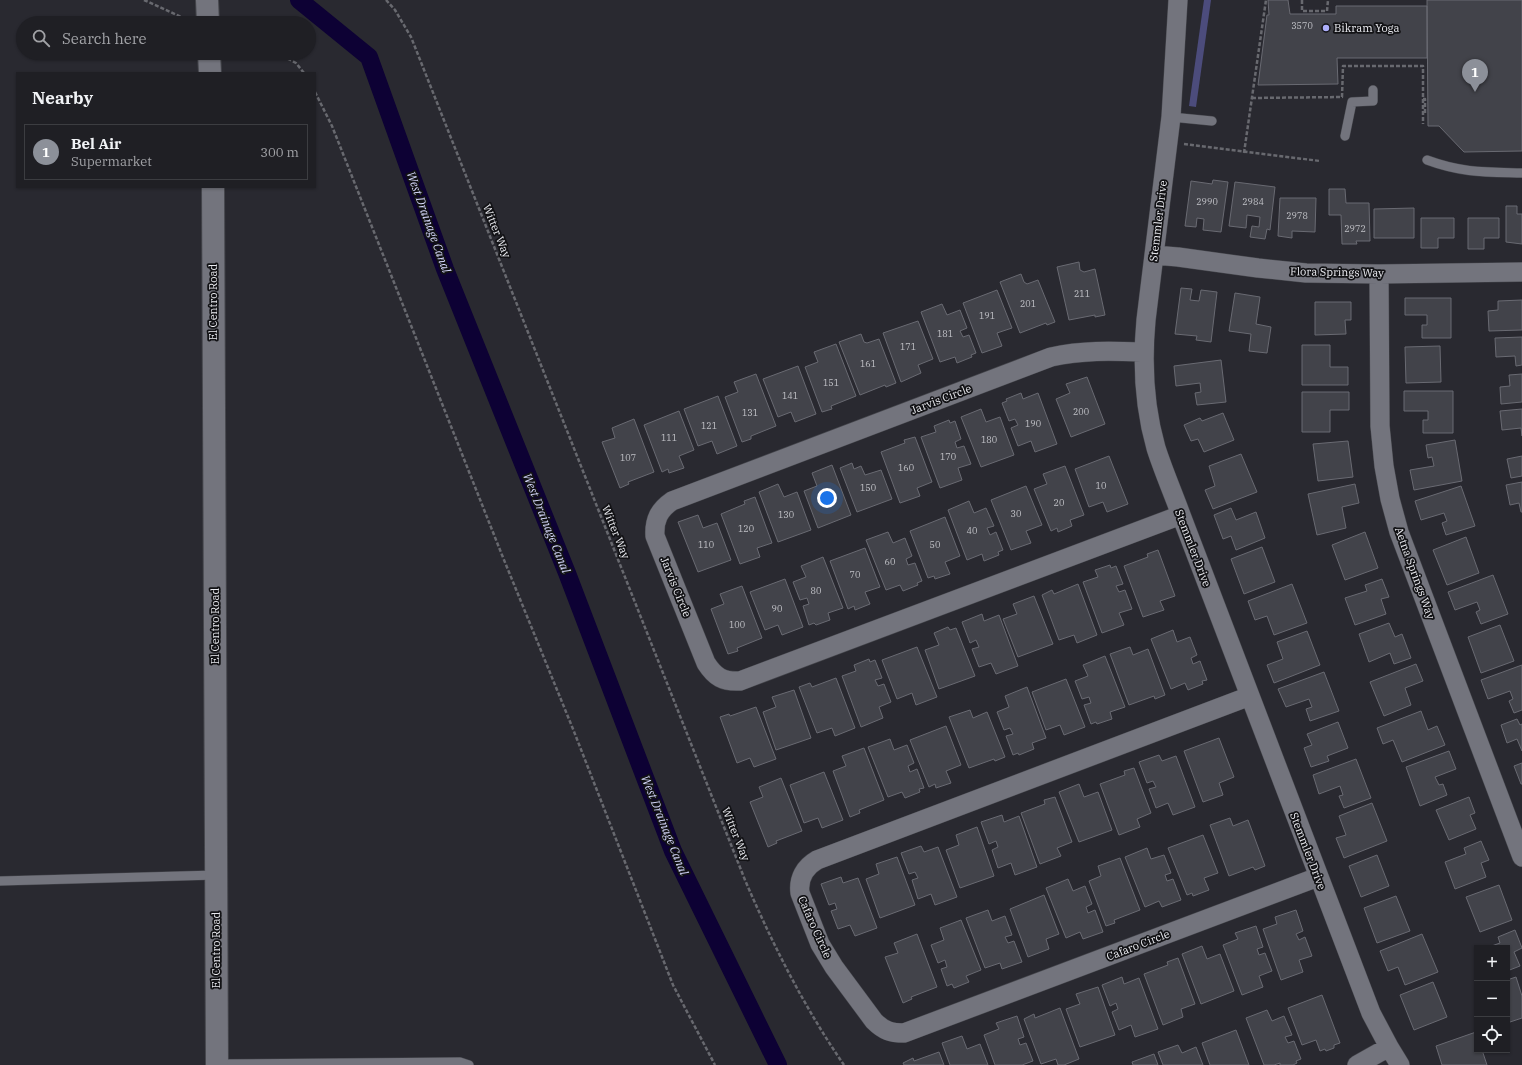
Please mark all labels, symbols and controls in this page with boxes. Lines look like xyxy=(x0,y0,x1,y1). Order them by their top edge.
search box xyxy=(16,16,316,60)
house number: 3570 xyxy=(1291,20,1313,31)
place label: Bikram Yoga xyxy=(1334,21,1400,35)
marker: Bikram Yoga xyxy=(1321,23,1331,33)
icon: search xyxy=(30,27,52,49)
text: Search here xyxy=(62,29,147,48)
pin: 1 xyxy=(1462,59,1488,92)
text: Nearby xyxy=(32,87,93,109)
text: Bel Air xyxy=(71,134,121,153)
text: 1 xyxy=(42,144,50,161)
text: 300 m xyxy=(260,144,299,161)
text: Supermarket xyxy=(71,153,152,170)
water label: West Drainage Canal xyxy=(404,169,455,275)
street label: Stemmler Drive xyxy=(1146,180,1170,262)
house number: 2990 xyxy=(1196,196,1218,207)
house number: 2984 xyxy=(1242,196,1264,207)
street label: Witter Way xyxy=(480,202,514,260)
house number: 2978 xyxy=(1286,210,1308,221)
house number: 2972 xyxy=(1344,223,1366,234)
street label: El Centro Road xyxy=(206,263,220,340)
street label: Flora Springs Way xyxy=(1290,264,1384,280)
house number: 211 xyxy=(1074,288,1090,299)
house number: 201 xyxy=(1020,298,1036,309)
house number: 191 xyxy=(979,310,995,321)
house number: 181 xyxy=(937,328,953,339)
house number: 171 xyxy=(900,341,916,352)
house number: 161 xyxy=(860,358,876,369)
house number: 151 xyxy=(823,377,839,388)
street label: Jarvis Circle xyxy=(909,381,973,417)
house number: 141 xyxy=(782,390,798,401)
house number: 200 xyxy=(1073,406,1089,417)
house number: 131 xyxy=(742,407,758,418)
house number: 190 xyxy=(1025,418,1041,429)
house number: 121 xyxy=(701,420,717,431)
house number: 111 xyxy=(661,432,677,443)
house number: 180 xyxy=(981,434,997,445)
house number: 170 xyxy=(940,451,956,462)
house number: 107 xyxy=(620,452,636,463)
house number: 160 xyxy=(898,462,914,473)
water label: West Drainage Canal xyxy=(520,471,574,576)
house number: 10 xyxy=(1096,480,1106,491)
house number: 150 xyxy=(860,482,876,493)
your location xyxy=(817,488,837,508)
house number: 20 xyxy=(1054,497,1064,508)
street label: Witter Way xyxy=(599,503,633,561)
street label: Stemmler Drive xyxy=(1172,507,1214,589)
house number: 30 xyxy=(1011,508,1021,519)
house number: 130 xyxy=(778,509,794,520)
house number: 120 xyxy=(738,523,754,534)
house number: 40 xyxy=(967,525,977,536)
street label: Aetna Springs Way xyxy=(1392,525,1438,621)
house number: 110 xyxy=(698,539,714,550)
house number: 50 xyxy=(930,539,940,550)
street label: Jarvis Circle xyxy=(658,555,694,619)
house number: 60 xyxy=(885,556,895,567)
house number: 70 xyxy=(850,569,860,580)
house number: 80 xyxy=(811,585,821,596)
street label: El Centro Road xyxy=(208,587,222,664)
house number: 90 xyxy=(772,603,782,614)
house number: 100 xyxy=(729,619,745,630)
water label: West Drainage Canal xyxy=(638,773,692,878)
street label: Witter Way xyxy=(719,805,753,863)
street label: Stemmler Drive xyxy=(1287,810,1329,892)
street label: Cafaro Circle xyxy=(795,894,835,960)
street label: El Centro Road xyxy=(209,911,223,988)
street label: Cafaro Circle xyxy=(1104,926,1172,963)
map controls xyxy=(1474,945,1510,1053)
button: + xyxy=(1474,945,1510,981)
button: − xyxy=(1474,981,1510,1017)
button: locate xyxy=(1474,1017,1510,1053)

